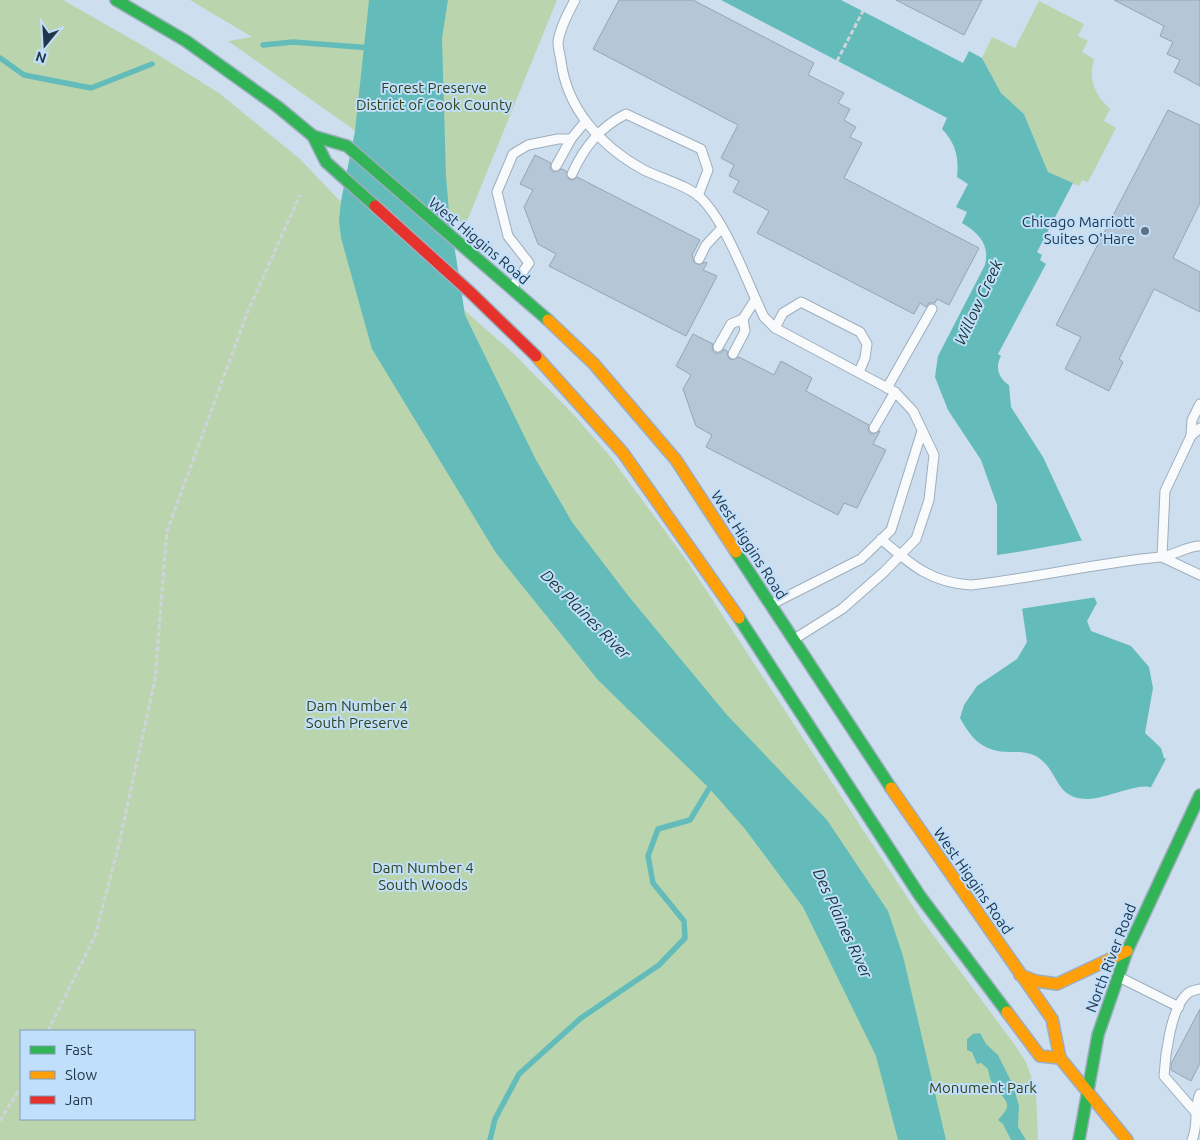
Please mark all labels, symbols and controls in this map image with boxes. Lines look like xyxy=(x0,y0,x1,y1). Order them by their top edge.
north arrow xyxy=(20,20,70,70)
text: N xyxy=(34,48,48,67)
park label: Forest Preserve District of Cook County xyxy=(356,79,512,113)
street label: West Higgins Road xyxy=(426,194,533,288)
place label: Chicago Marriott Suites O'Hare xyxy=(1022,213,1135,247)
marker: Chicago Marriott Suites O'Hare xyxy=(1139,225,1151,237)
water label: Willow Creek xyxy=(950,256,1006,348)
street label: West Higgins Road xyxy=(708,487,791,602)
water label: Des Plaines River xyxy=(538,566,635,663)
park label: Dam Number 4 South Preserve xyxy=(306,697,408,731)
street label: West Higgins Road xyxy=(930,824,1016,937)
park label: Dam Number 4 South Woods xyxy=(372,859,474,893)
water label: Des Plaines River xyxy=(810,865,877,982)
street label: North River Road xyxy=(1082,901,1139,1015)
legend xyxy=(20,1030,195,1120)
text: Fast xyxy=(65,1041,93,1058)
text: Slow xyxy=(65,1066,98,1083)
park label: Monument Park xyxy=(929,1079,1037,1096)
text: Jam xyxy=(65,1091,93,1108)

